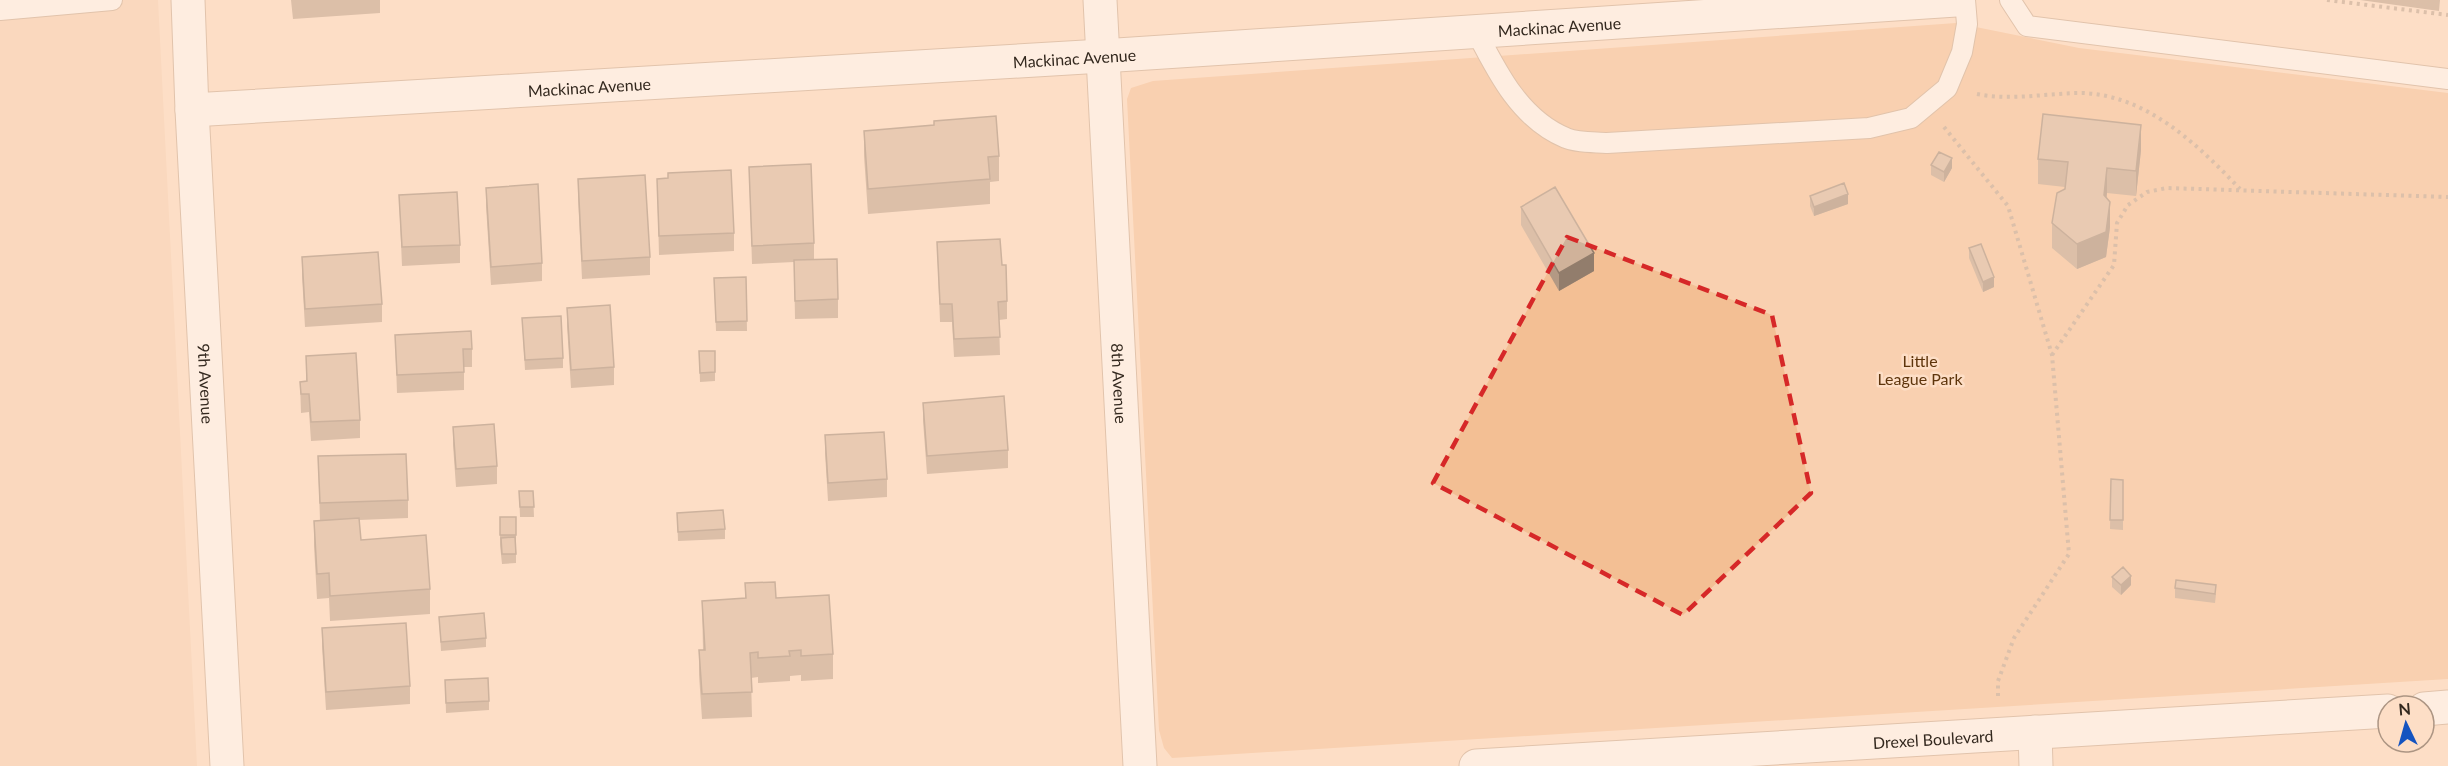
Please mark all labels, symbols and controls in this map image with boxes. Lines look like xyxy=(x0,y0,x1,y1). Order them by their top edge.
street label: Mackinac Avenue xyxy=(1497,12,1622,40)
street label: Mackinac Avenue xyxy=(1012,44,1137,71)
street label: Mackinac Avenue xyxy=(527,73,651,100)
street label: 9th Avenue xyxy=(195,343,218,424)
street label: 8th Avenue xyxy=(1108,343,1132,424)
park label: Little League Park xyxy=(1877,351,1963,388)
north arrow xyxy=(2376,694,2436,754)
text: N xyxy=(2398,699,2412,719)
street label: Drexel Boulevard xyxy=(1872,725,1994,752)

